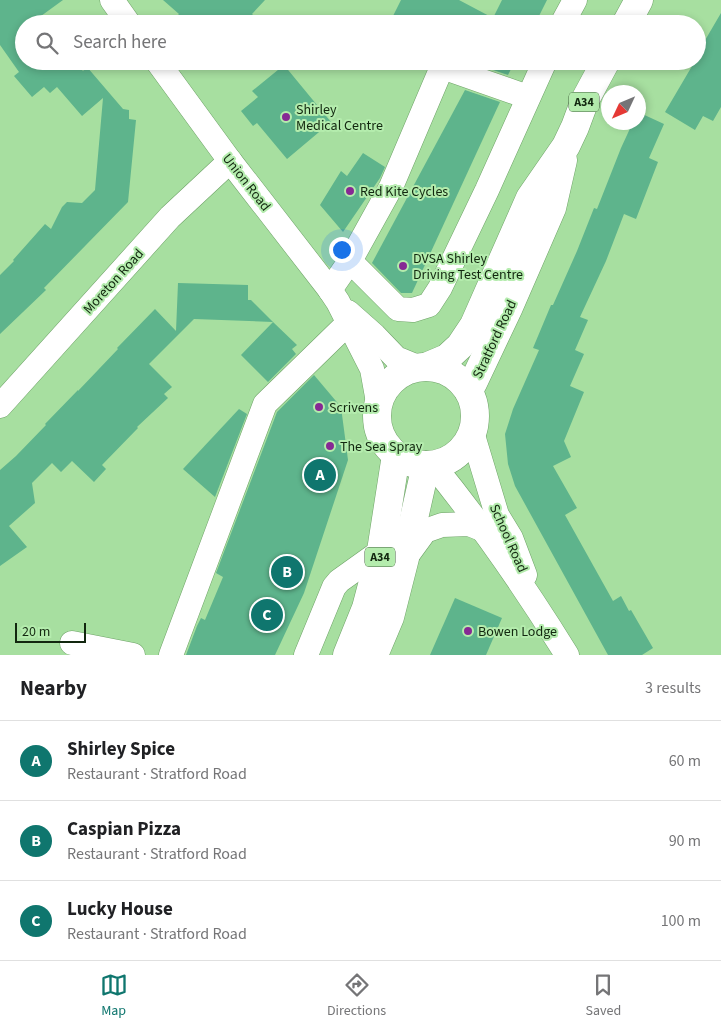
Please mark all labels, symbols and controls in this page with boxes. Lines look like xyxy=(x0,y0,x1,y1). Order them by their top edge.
search box xyxy=(15,15,706,70)
icon: search xyxy=(33,29,61,57)
text: Search here xyxy=(73,29,167,56)
north arrow xyxy=(601,85,646,130)
road number: A34 xyxy=(569,92,599,111)
place label: Shirley Medical Centre xyxy=(296,100,383,136)
marker: Shirley Medical Centre xyxy=(280,111,292,123)
street label: Union Road xyxy=(217,150,275,216)
place label: Red Kite Cycles xyxy=(360,182,448,202)
marker: Red Kite Cycles xyxy=(344,185,356,197)
your location xyxy=(329,237,355,263)
street label: Moreton Road xyxy=(79,245,149,319)
place label: DVSA Shirley Driving Test Centre xyxy=(413,249,523,285)
marker: DVSA Shirley Driving Test Centre xyxy=(397,260,409,272)
street label: Stratford Road xyxy=(468,297,522,382)
place label: Scrivens xyxy=(329,398,378,418)
marker: Scrivens xyxy=(313,401,325,413)
place label: The Sea Spray xyxy=(340,437,423,457)
marker: The Sea Spray xyxy=(324,440,336,452)
pin: A xyxy=(304,456,336,494)
street label: School Road xyxy=(484,501,532,576)
road number: A34 xyxy=(365,548,395,566)
pin: B xyxy=(271,553,303,591)
pin: C xyxy=(251,596,283,634)
scale bar xyxy=(15,620,86,643)
text: 20 m xyxy=(22,622,50,642)
place label: Bowen Lodge xyxy=(478,622,557,642)
marker: Bowen Lodge xyxy=(462,625,474,637)
text: Nearby xyxy=(20,673,87,703)
text: 3 results xyxy=(645,677,701,699)
text: Shirley Spice xyxy=(67,736,175,763)
text: A xyxy=(31,750,41,772)
text: 60 m xyxy=(669,750,701,772)
text: Restaurant · Stratford Road xyxy=(67,763,247,785)
text: Caspian Pizza xyxy=(67,816,181,843)
text: B xyxy=(31,830,41,852)
text: 90 m xyxy=(669,830,701,852)
text: Restaurant · Stratford Road xyxy=(67,843,247,865)
text: Lucky House xyxy=(67,896,173,923)
text: C xyxy=(31,910,41,932)
text: 100 m xyxy=(661,910,701,932)
text: Restaurant · Stratford Road xyxy=(67,923,247,945)
tab: Map xyxy=(100,971,128,1021)
tab: Directions xyxy=(327,971,386,1021)
tab: Saved xyxy=(586,971,621,1021)

